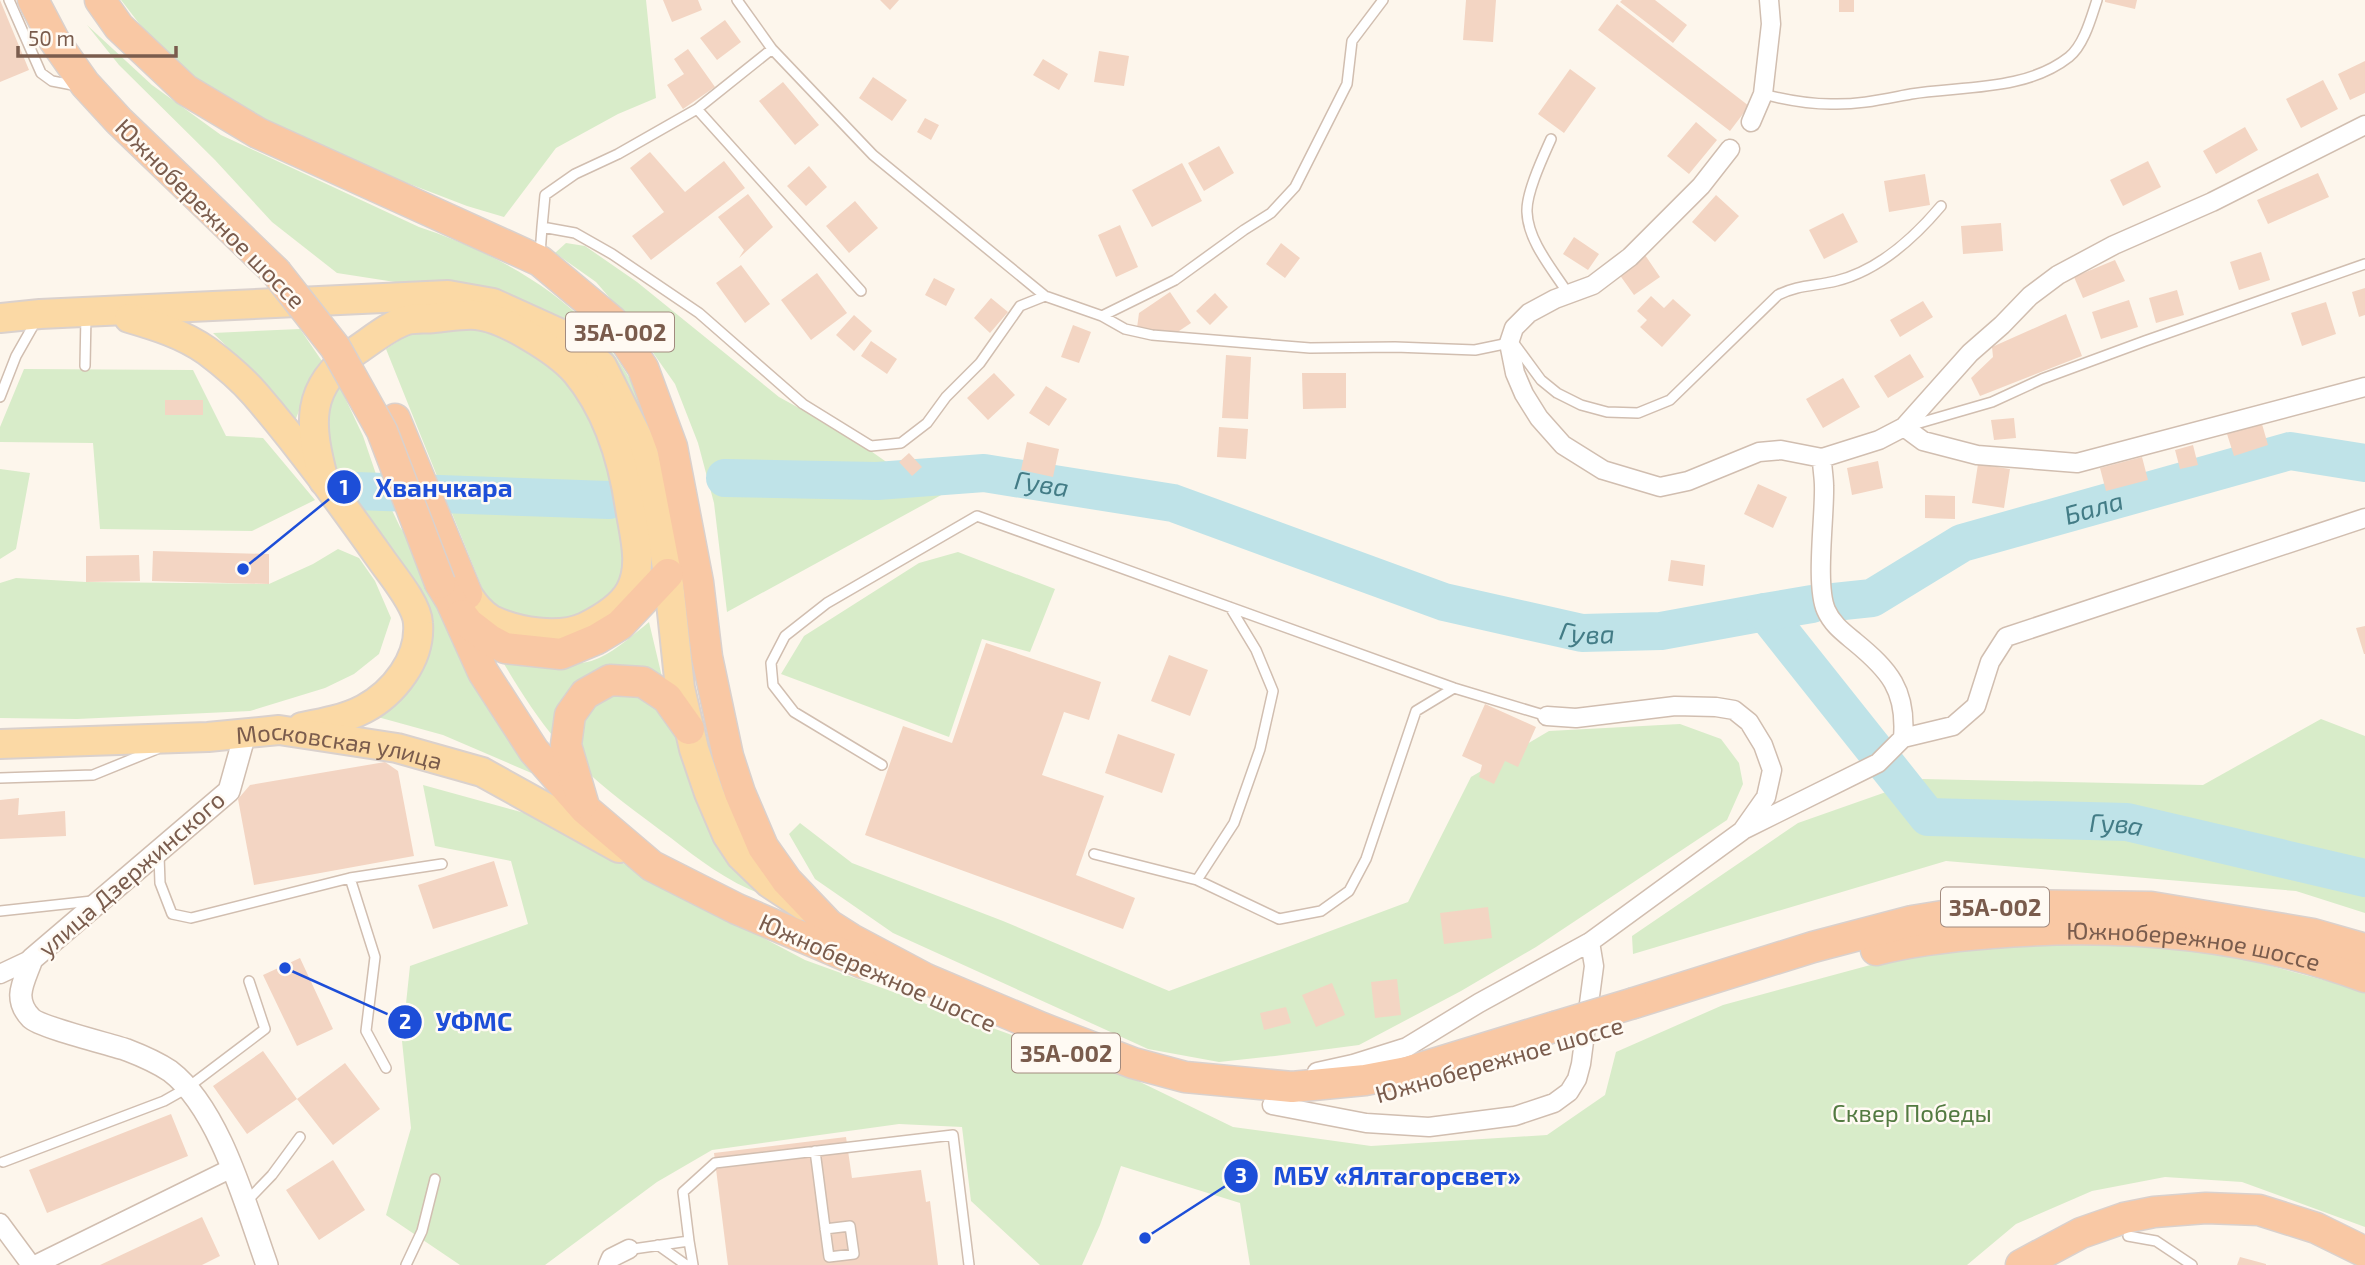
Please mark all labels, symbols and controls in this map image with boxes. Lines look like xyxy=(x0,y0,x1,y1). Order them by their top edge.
scale bar xyxy=(18,14,175,58)
text: 50 m xyxy=(28,25,75,50)
street label: Южнобережное шоссе xyxy=(110,112,312,314)
road number: 35А-002 xyxy=(566,312,674,352)
water label: Гува xyxy=(1012,463,1071,502)
callout: Хванчкара xyxy=(326,464,527,511)
text: Хванчкара xyxy=(375,471,513,502)
text: 1 xyxy=(339,474,349,499)
water label: Бала xyxy=(2060,483,2126,529)
water label: Гува xyxy=(1557,613,1615,649)
street label: Московская улица xyxy=(234,715,446,775)
street label: улица Дзержинского xyxy=(32,784,231,963)
water label: Гува xyxy=(2089,806,2147,841)
road number: 35А-002 xyxy=(1941,888,2049,926)
street label: Южнобережное шоссе xyxy=(755,907,1001,1037)
street label: Южнобережное шоссе xyxy=(2066,915,2324,976)
callout: УФМС xyxy=(387,998,527,1045)
text: УФМС xyxy=(436,1005,512,1036)
text: 2 xyxy=(399,1008,411,1033)
street label: Южнобережное шоссе xyxy=(1372,1010,1626,1108)
road number: 35А-002 xyxy=(1012,1034,1120,1072)
park label: Сквер Победы xyxy=(1832,1098,1992,1127)
callout: МБУ «Ялтагорсвет» xyxy=(1224,1152,1534,1199)
text: МБУ «Ялтагорсвет» xyxy=(1273,1159,1521,1190)
text: 3 xyxy=(1235,1162,1247,1187)

